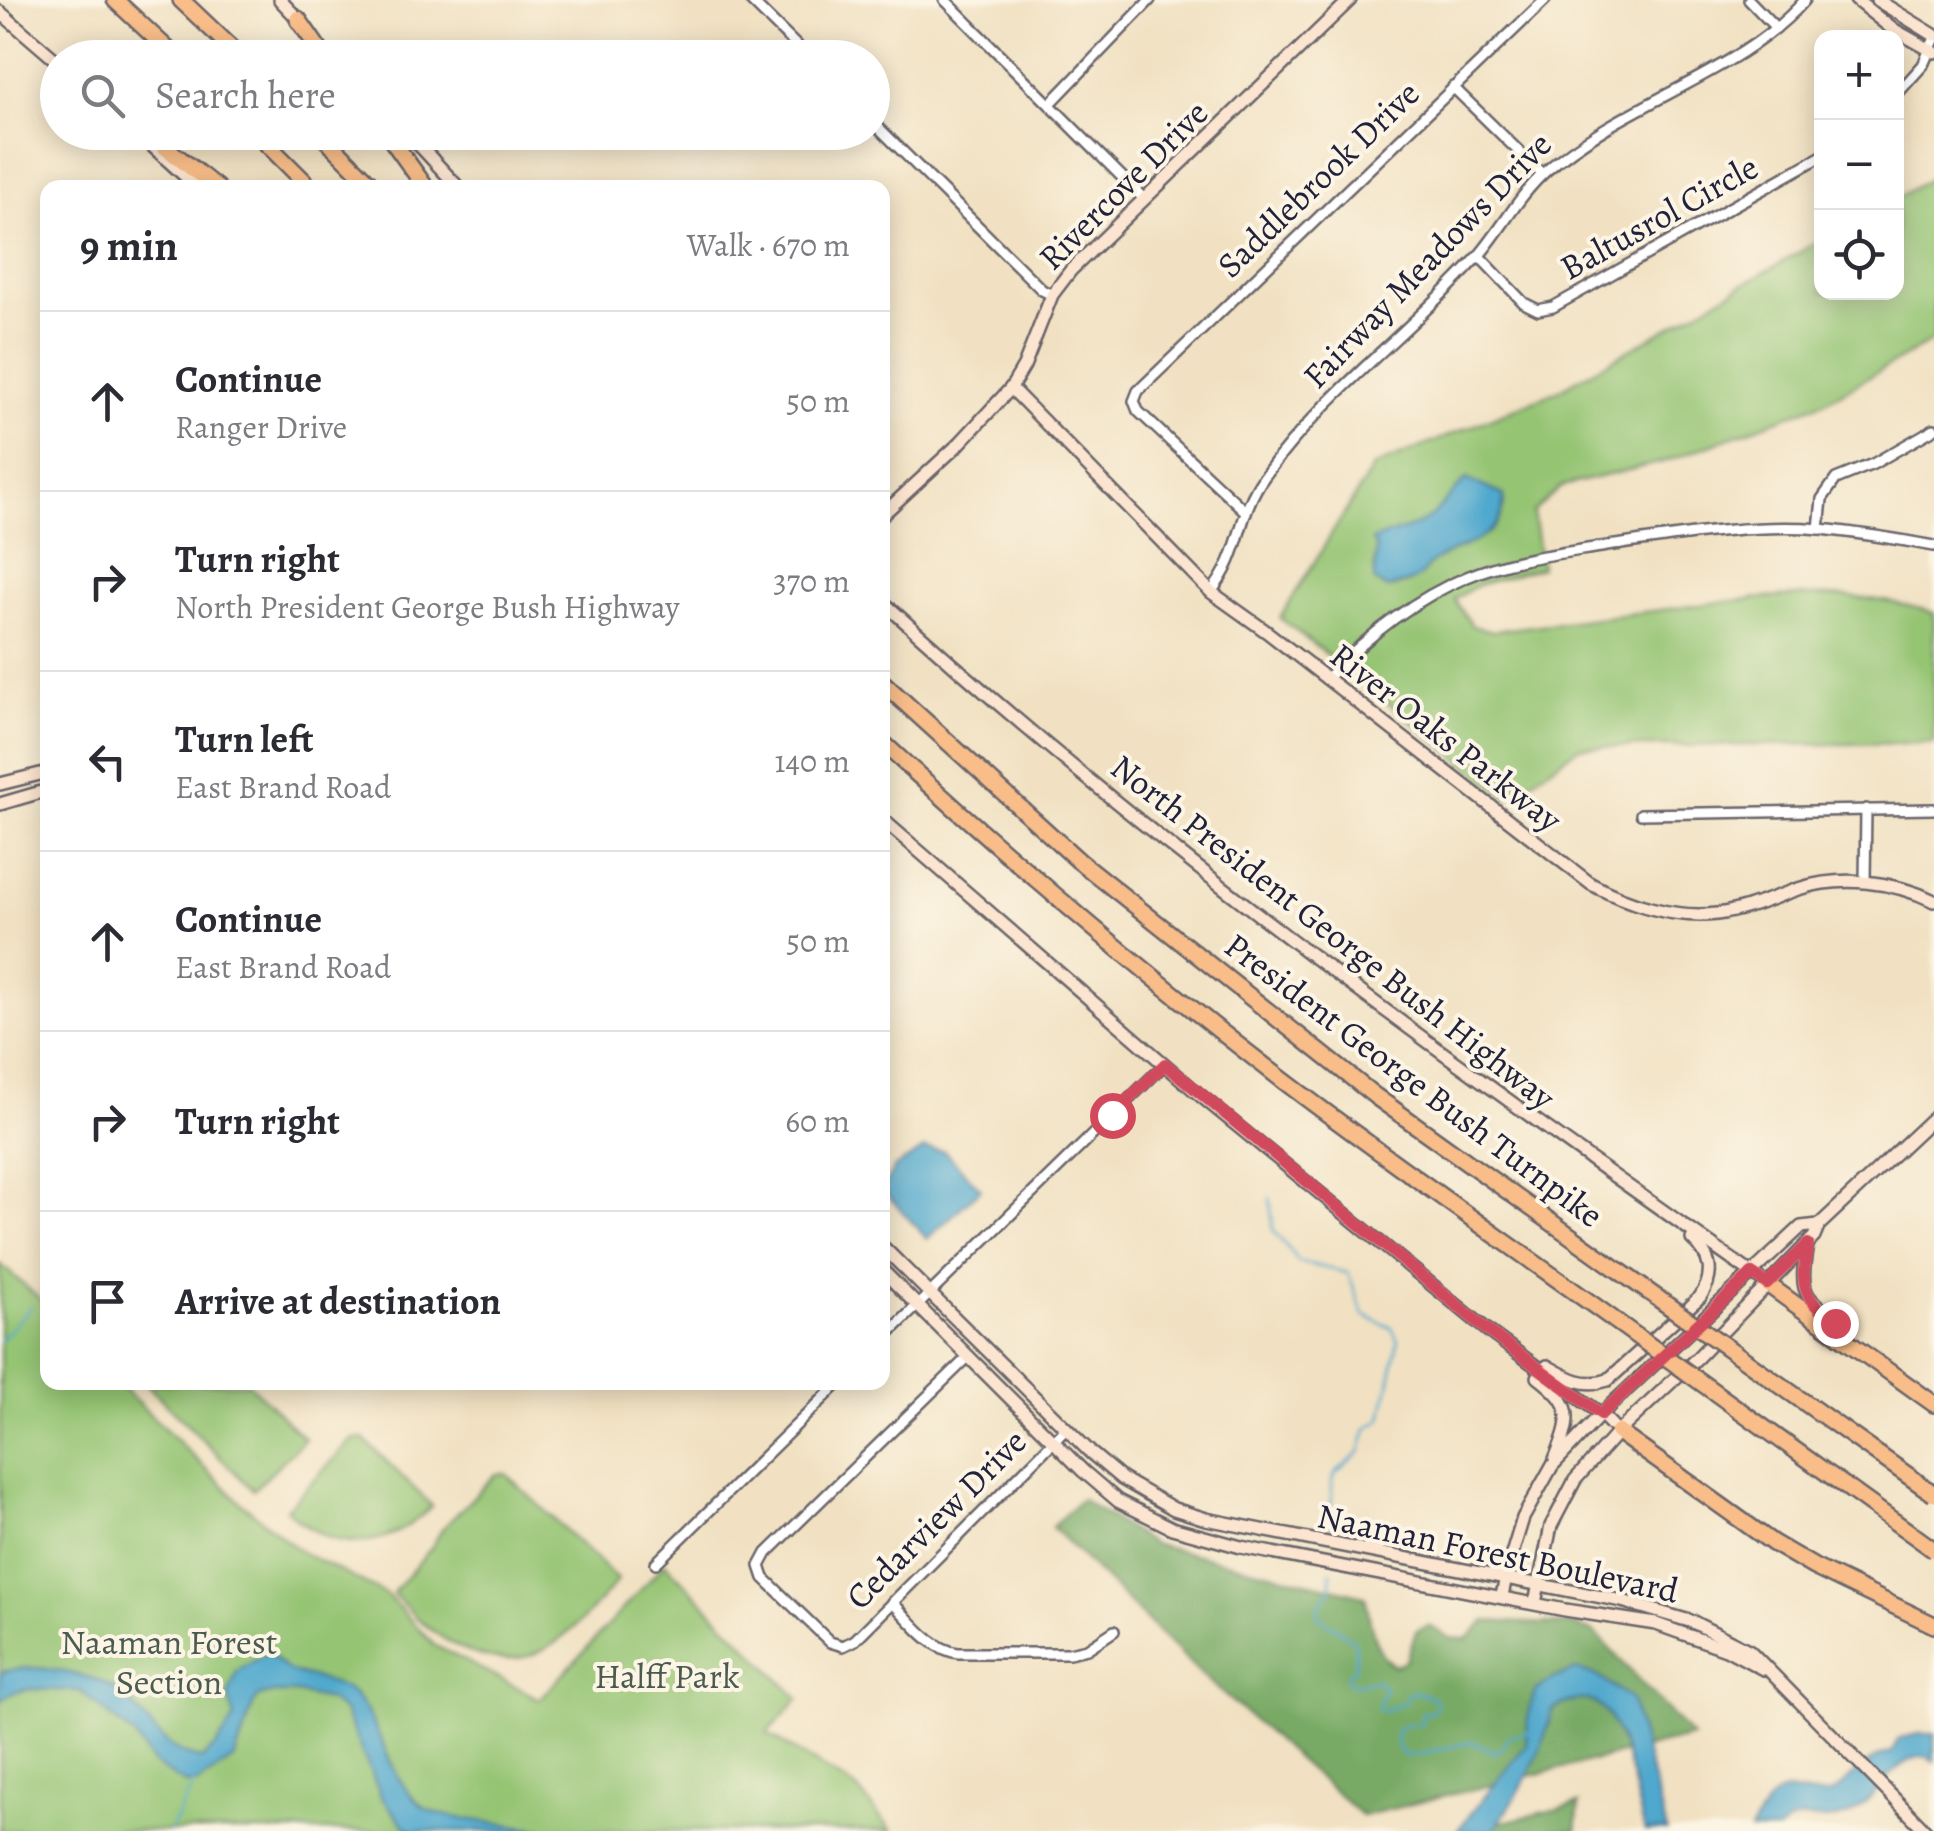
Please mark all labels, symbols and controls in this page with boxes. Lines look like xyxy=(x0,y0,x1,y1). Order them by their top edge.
map controls xyxy=(1814,30,1904,300)
button: + xyxy=(1814,30,1904,120)
search box xyxy=(40,40,890,150)
icon: search xyxy=(75,68,130,123)
text: Search here xyxy=(155,69,336,121)
street label: Saddlebrook Drive xyxy=(1206,70,1430,288)
street label: Rivercove Drive xyxy=(1028,90,1218,280)
button: − xyxy=(1814,120,1904,210)
street label: Fairway Meadows Drive xyxy=(1292,121,1562,399)
street label: Baltusrol Circle xyxy=(1551,143,1767,291)
button: locate xyxy=(1814,210,1904,300)
text: 9 min xyxy=(80,217,178,274)
text: Walk · 670 m xyxy=(687,223,850,267)
text: Continue xyxy=(175,353,322,405)
icon: ahead xyxy=(80,374,135,429)
text: 50 m xyxy=(786,379,850,423)
text: Ranger Drive xyxy=(175,405,347,449)
text: Turn right xyxy=(175,533,340,585)
icon: right xyxy=(80,554,135,609)
text: 370 m xyxy=(773,559,850,603)
text: North President George Bush Highway xyxy=(175,585,680,629)
street label: River Oaks Parkway xyxy=(1320,631,1572,843)
text: Turn left xyxy=(175,713,314,765)
icon: left xyxy=(80,734,135,789)
text: 140 m xyxy=(775,739,850,783)
street label: North President George Bush Highway xyxy=(1101,743,1566,1121)
text: East Brand Road xyxy=(175,765,391,809)
text: Continue xyxy=(175,893,322,945)
icon: ahead xyxy=(80,914,135,969)
text: 50 m xyxy=(786,919,850,963)
street label: President George Bush Turnpike xyxy=(1215,922,1613,1238)
text: East Brand Road xyxy=(175,945,391,989)
route start xyxy=(1090,1093,1136,1139)
icon: right xyxy=(80,1094,135,1149)
text: Turn right xyxy=(175,1095,340,1147)
text: 60 m xyxy=(785,1099,850,1143)
icon: arrive xyxy=(80,1274,135,1329)
text: Arrive at destination xyxy=(175,1275,501,1327)
route end xyxy=(1813,1301,1859,1347)
street label: Cedarview Drive xyxy=(835,1418,1037,1620)
street label: Naaman Forest Boulevard xyxy=(1313,1491,1683,1615)
park label: Naaman Forest Section xyxy=(61,1618,277,1706)
park label: Halff Park xyxy=(594,1652,740,1700)

